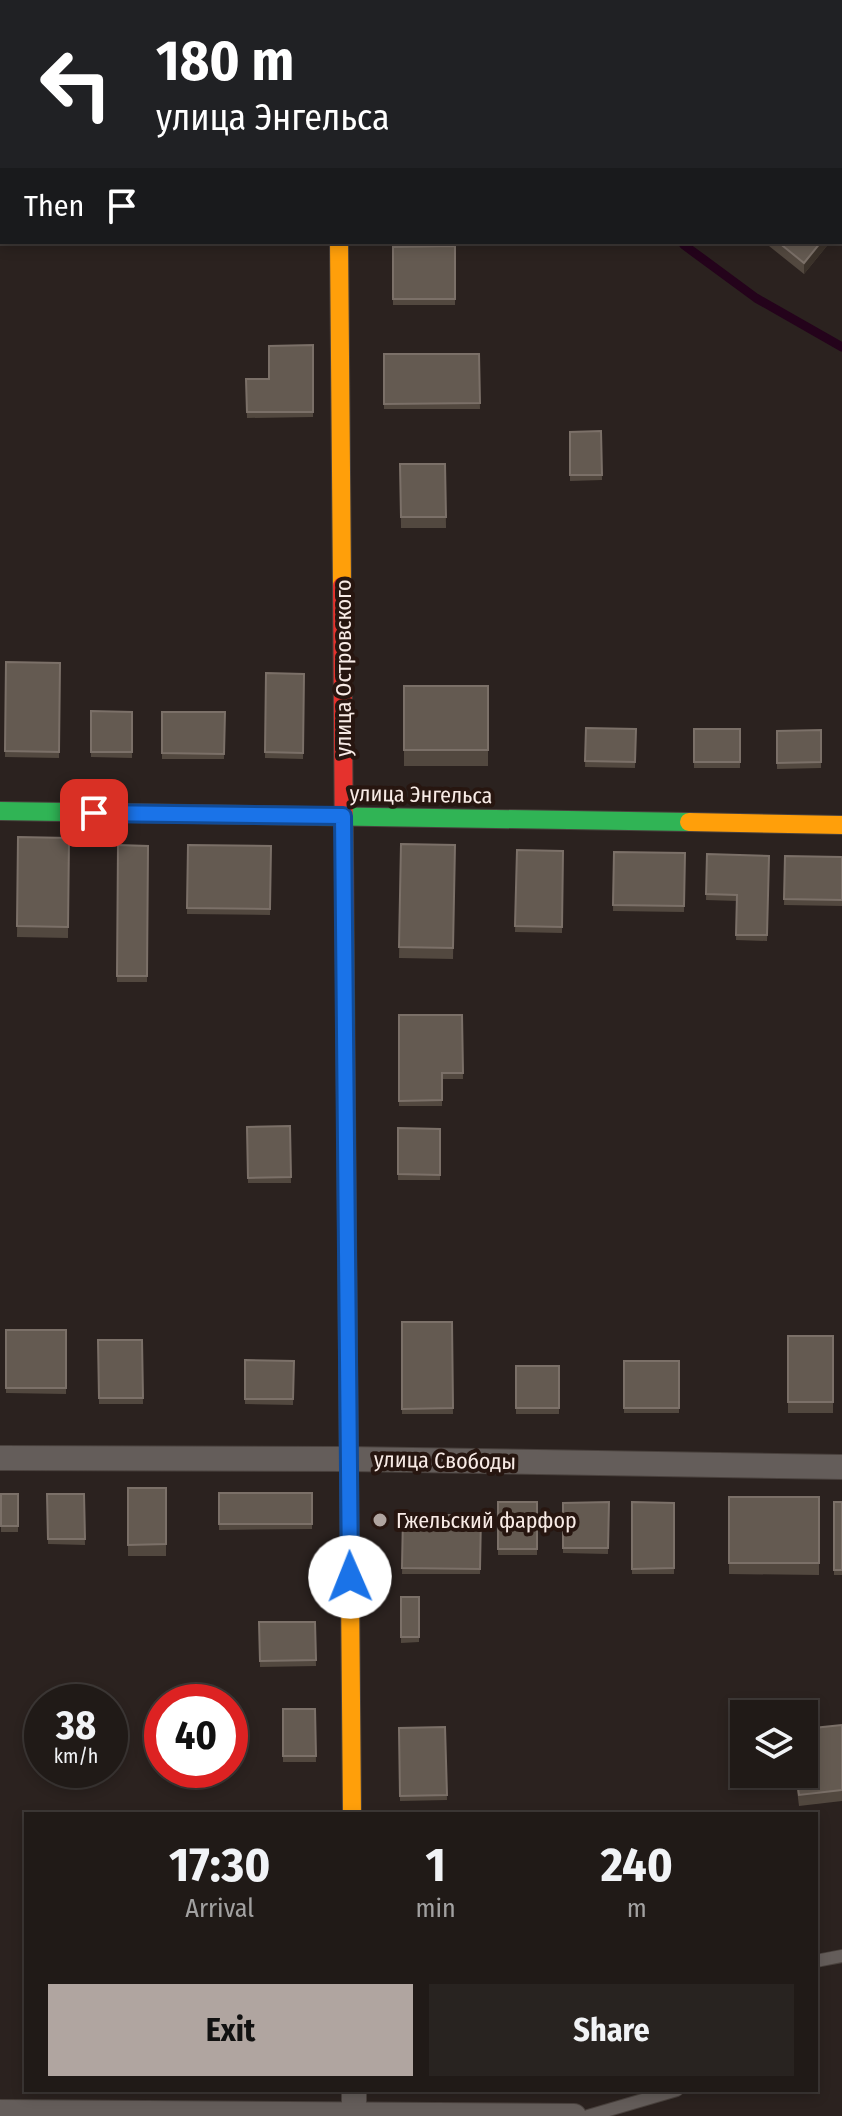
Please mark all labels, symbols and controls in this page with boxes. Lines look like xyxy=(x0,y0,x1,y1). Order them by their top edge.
text: 180 m xyxy=(156,28,294,95)
icon: left xyxy=(24,32,128,136)
text: улица Энгельса xyxy=(156,96,390,140)
icon: arrive xyxy=(100,184,144,228)
text: Then xyxy=(24,188,84,224)
street label: улица Островского xyxy=(330,579,357,757)
pin xyxy=(60,779,128,847)
street label: улица Энгельса xyxy=(349,780,493,809)
icon: arrive xyxy=(72,791,116,835)
street label: улица Свободы xyxy=(374,1446,516,1475)
place label: Гжельский фарфор xyxy=(396,1507,577,1534)
marker: Гжельский фарфор xyxy=(371,1511,389,1529)
position arrow xyxy=(308,1535,392,1619)
speed limit sign: 40 xyxy=(144,1684,248,1788)
map controls xyxy=(730,1700,818,1788)
button: layers xyxy=(730,1700,818,1788)
text: 38 xyxy=(56,1702,96,1750)
text: km/h xyxy=(54,1744,98,1768)
text: 17:30 xyxy=(169,1836,270,1894)
text: 1 xyxy=(425,1836,446,1894)
text: 240 xyxy=(601,1836,673,1894)
text: Arrival xyxy=(185,1893,254,1924)
text: min xyxy=(416,1893,456,1924)
text: m xyxy=(627,1893,647,1924)
button: Exit xyxy=(48,1984,413,2076)
button: Share xyxy=(429,1984,794,2076)

